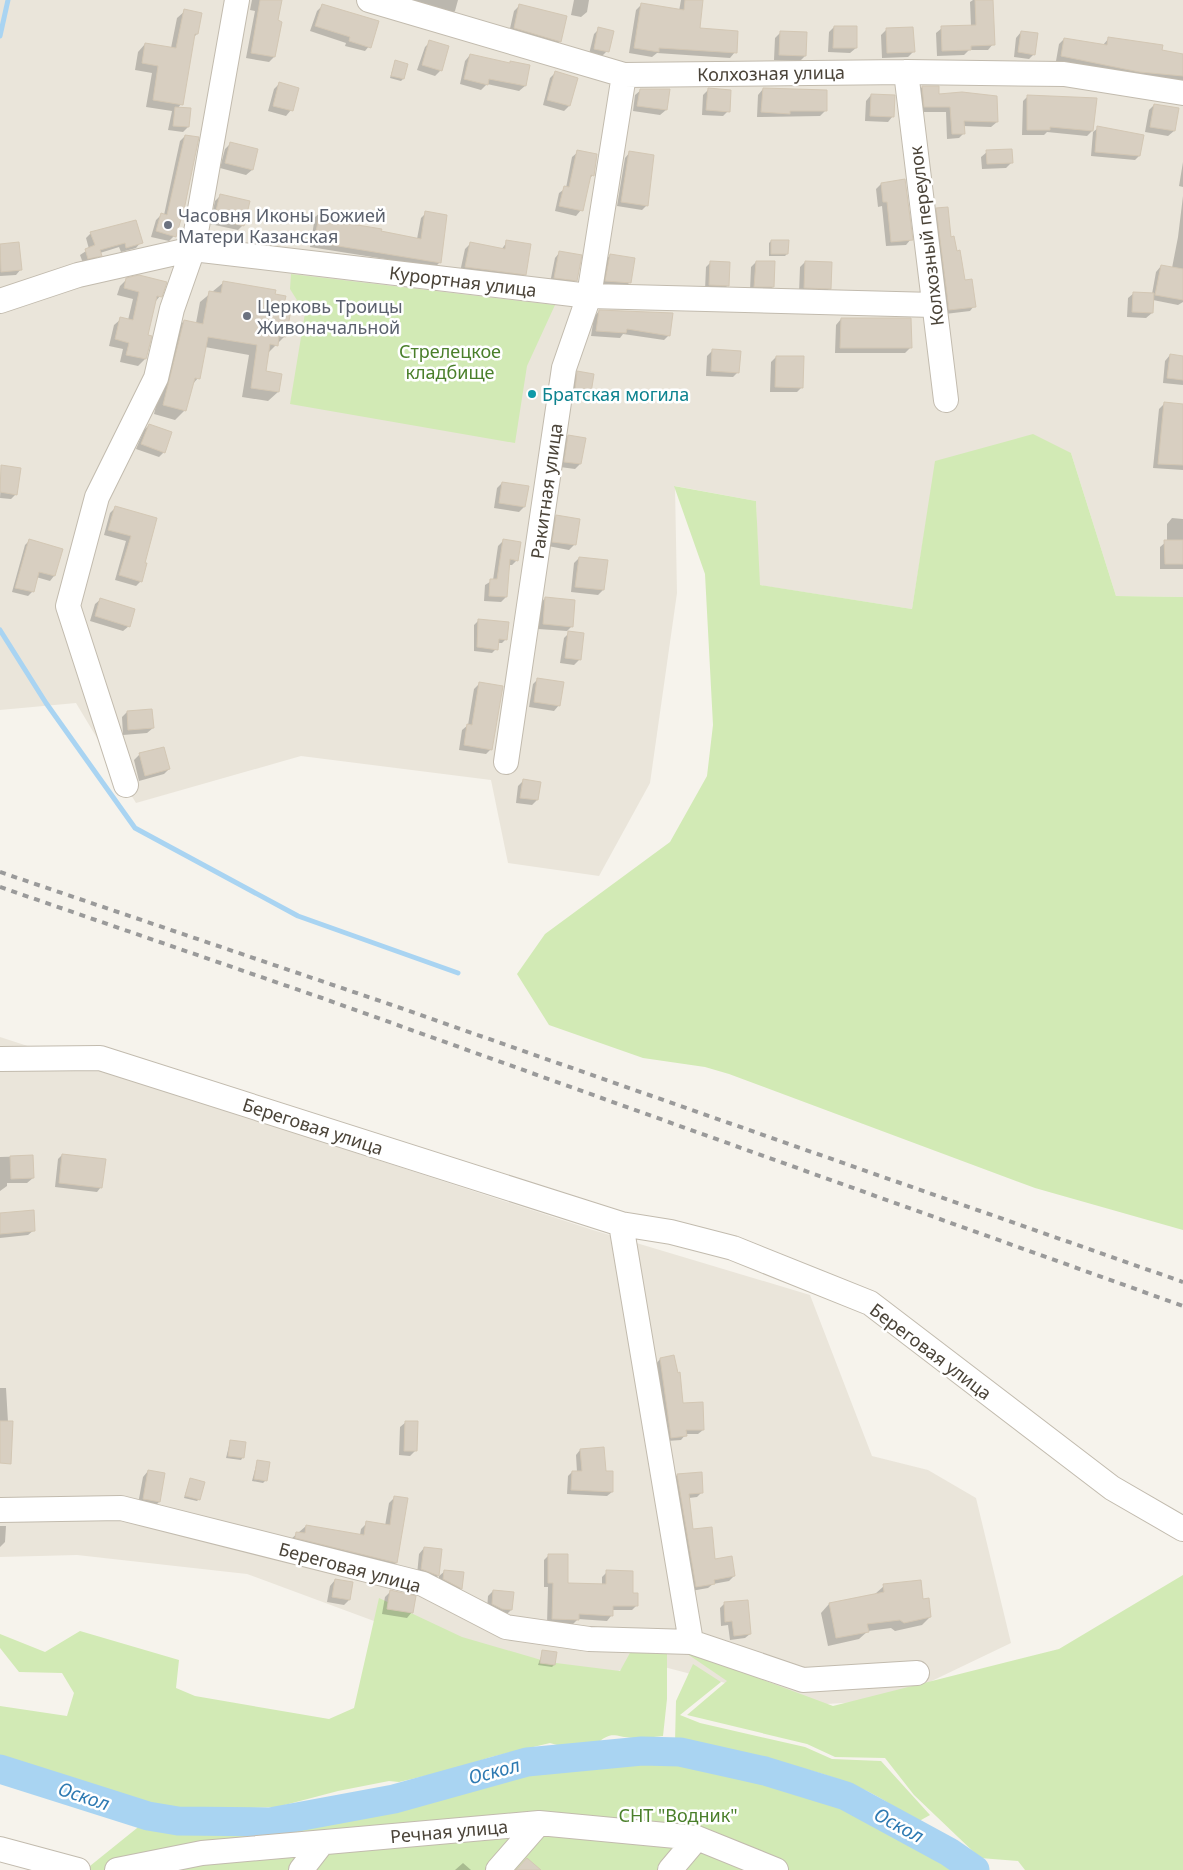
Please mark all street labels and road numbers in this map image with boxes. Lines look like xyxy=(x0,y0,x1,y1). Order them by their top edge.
street label: Колхозная улица xyxy=(697,60,845,86)
street label: Колхозный переулок xyxy=(903,144,949,327)
street label: Курортная улица xyxy=(388,260,538,302)
street label: Ракитная улица xyxy=(525,422,567,560)
street label: Береговая улица xyxy=(240,1092,386,1160)
street label: Береговая улица xyxy=(865,1297,997,1405)
street label: Береговая улица xyxy=(276,1536,424,1598)
street label: Речная улица xyxy=(389,1814,509,1848)

